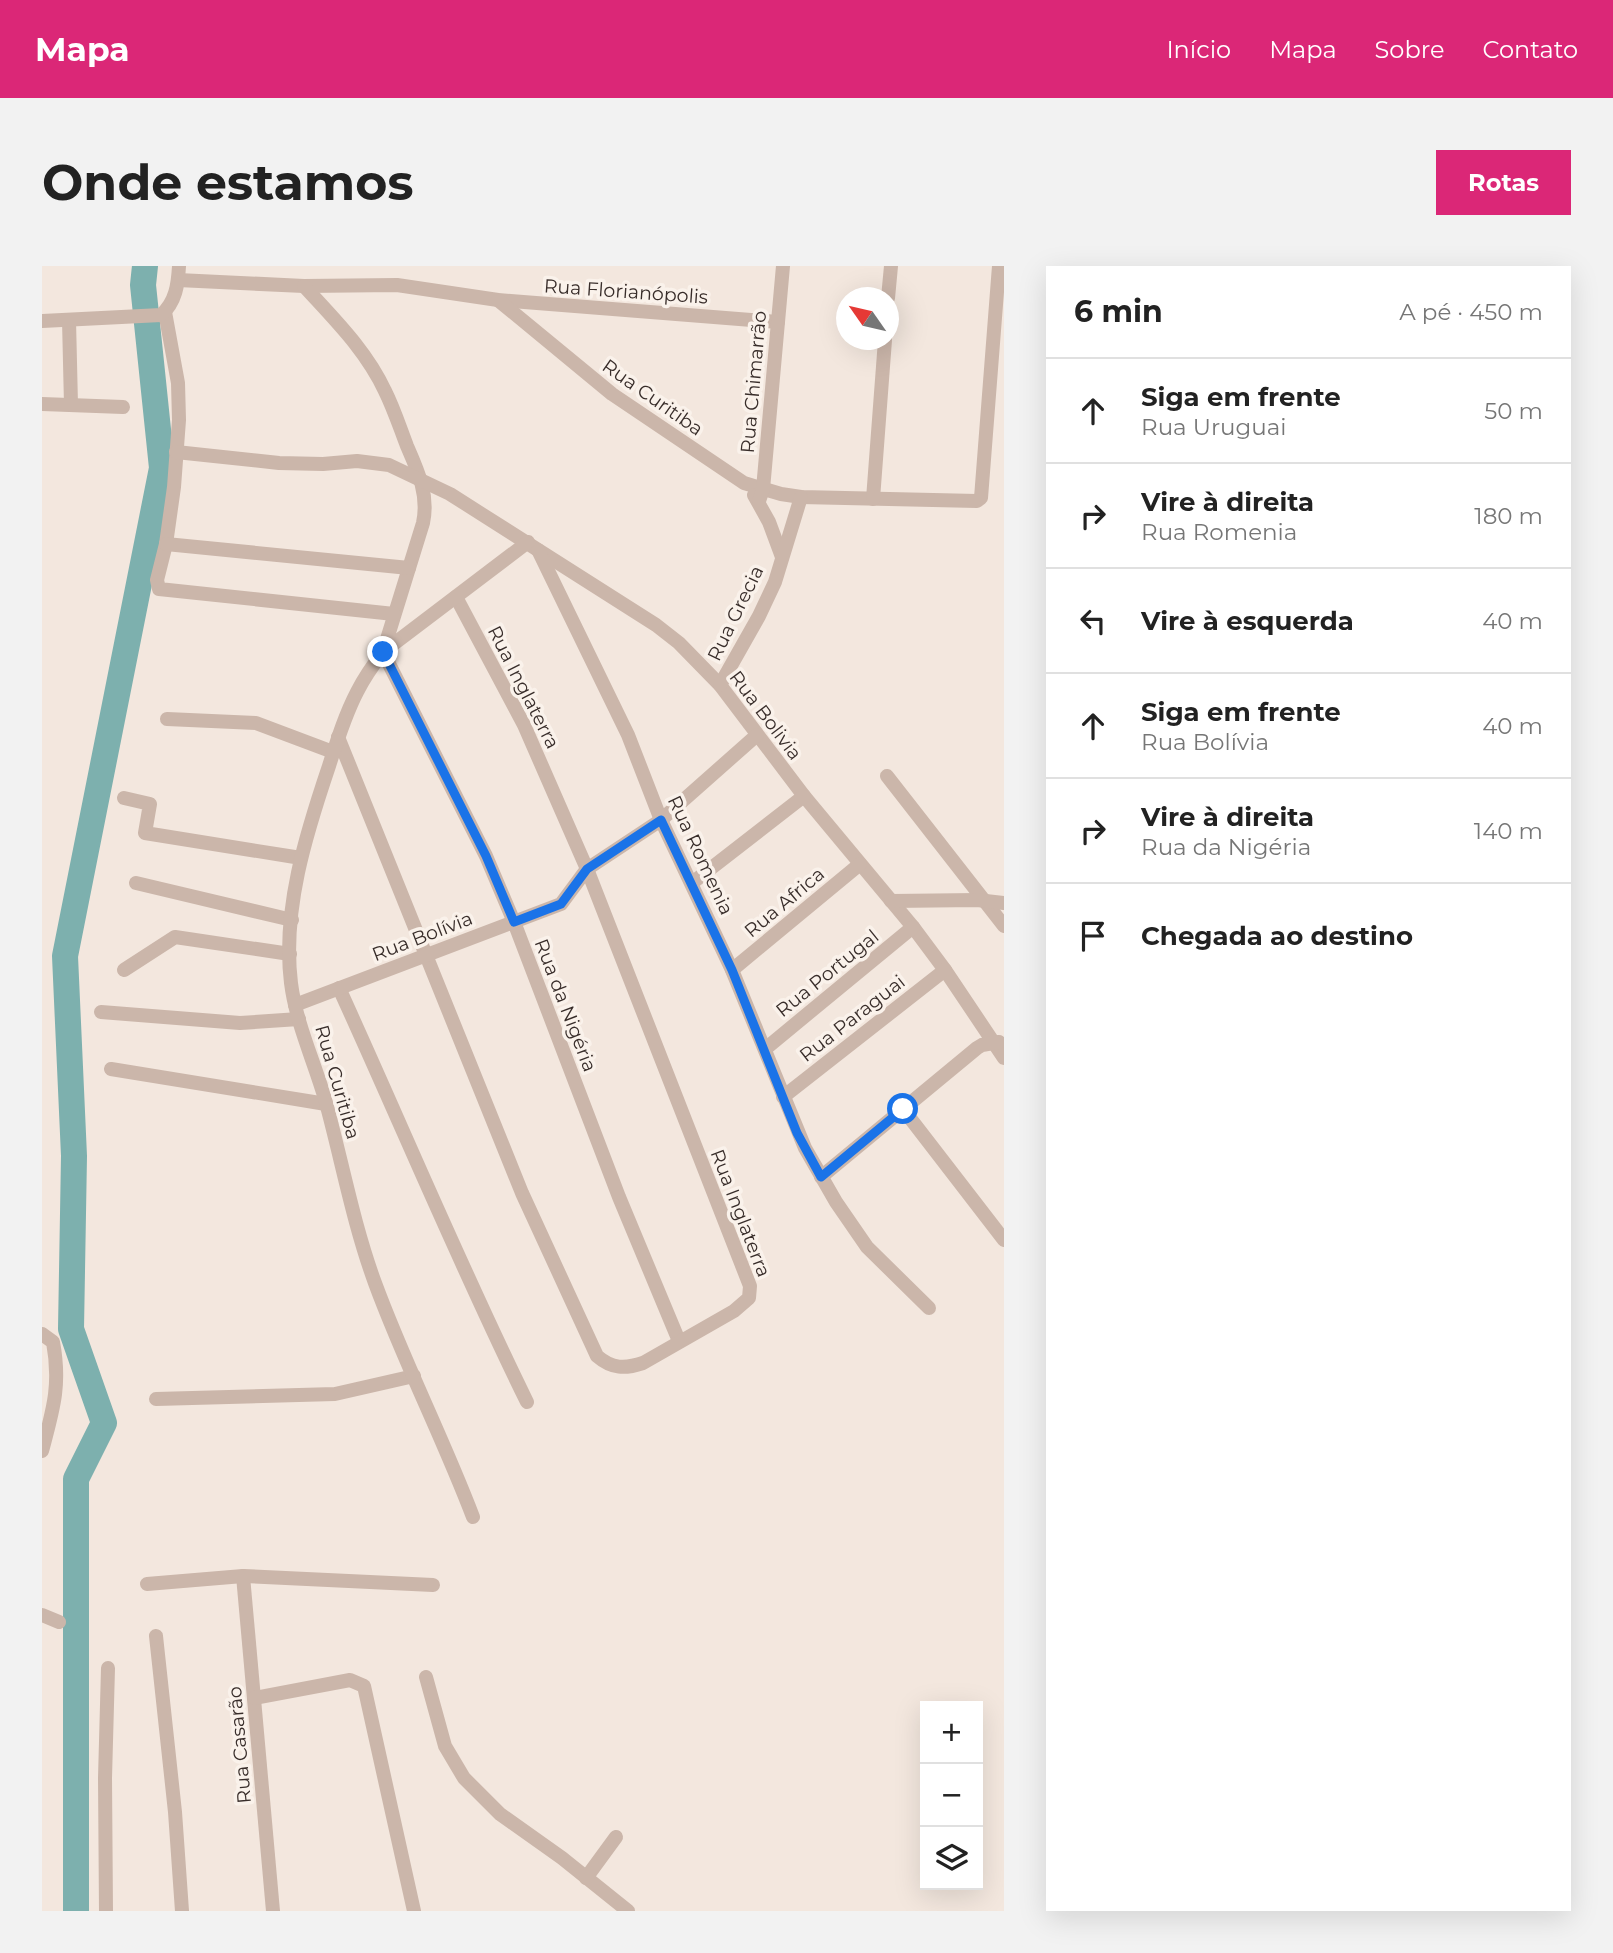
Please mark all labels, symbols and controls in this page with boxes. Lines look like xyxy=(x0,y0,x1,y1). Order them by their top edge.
text: Mapa xyxy=(35,29,130,69)
text: Início xyxy=(1166,35,1231,64)
text: Mapa xyxy=(1269,35,1337,64)
text: Sobre xyxy=(1375,35,1444,64)
text: Contato xyxy=(1482,35,1578,64)
button: Rotas xyxy=(1436,150,1571,215)
text: Onde estamos xyxy=(42,153,413,212)
street label: Rua Florianópolis xyxy=(543,274,709,309)
north arrow xyxy=(836,287,899,350)
text: 6 min xyxy=(1074,293,1163,330)
text: A pé · 450 m xyxy=(1399,298,1543,326)
street label: Rua Chimarrão xyxy=(736,310,771,454)
street label: Rua Curitiba xyxy=(598,354,708,441)
text: Siga em frente xyxy=(1141,381,1341,413)
icon: ahead xyxy=(1074,392,1112,430)
text: 50 m xyxy=(1484,397,1543,425)
text: Rua Uruguai xyxy=(1141,413,1287,441)
text: Vire à direita xyxy=(1141,486,1314,518)
icon: right xyxy=(1074,497,1112,535)
text: 180 m xyxy=(1474,502,1543,530)
text: Rua Romenia xyxy=(1141,518,1297,546)
street label: Rua Grecia xyxy=(703,562,768,665)
icon: left xyxy=(1074,602,1112,640)
text: Vire à esquerda xyxy=(1141,605,1354,637)
text: 40 m xyxy=(1482,607,1543,635)
street label: Rua Inglaterra xyxy=(483,622,564,753)
route end xyxy=(367,636,398,667)
street label: Rua Bolivia xyxy=(725,666,807,764)
text: Siga em frente xyxy=(1141,696,1341,728)
icon: ahead xyxy=(1074,707,1112,745)
text: 40 m xyxy=(1482,712,1543,740)
text: Rua Bolívia xyxy=(1141,728,1269,756)
street label: Rua Romenia xyxy=(663,792,738,919)
text: Vire à direita xyxy=(1141,801,1314,833)
icon: right xyxy=(1074,812,1112,850)
text: 140 m xyxy=(1474,817,1543,845)
text: Rua da Nigéria xyxy=(1141,833,1311,861)
street label: Rua Africa xyxy=(740,862,829,942)
street label: Rua Bolívia xyxy=(369,907,476,966)
icon: arrive xyxy=(1074,917,1112,955)
text: Chegada ao destino xyxy=(1141,920,1413,952)
street label: Rua Portugal xyxy=(771,925,883,1022)
street label: Rua da Nigéria xyxy=(530,935,601,1075)
street label: Rua Paraguai xyxy=(795,970,910,1067)
street label: Rua Curitiba xyxy=(310,1022,365,1142)
route start xyxy=(887,1093,918,1124)
street label: Rua Inglaterra xyxy=(706,1146,775,1280)
street label: Rua Casarão xyxy=(223,1685,256,1805)
map controls xyxy=(920,1701,983,1890)
button: + xyxy=(920,1701,983,1764)
button: − xyxy=(920,1764,983,1827)
button: layers xyxy=(920,1827,983,1890)

